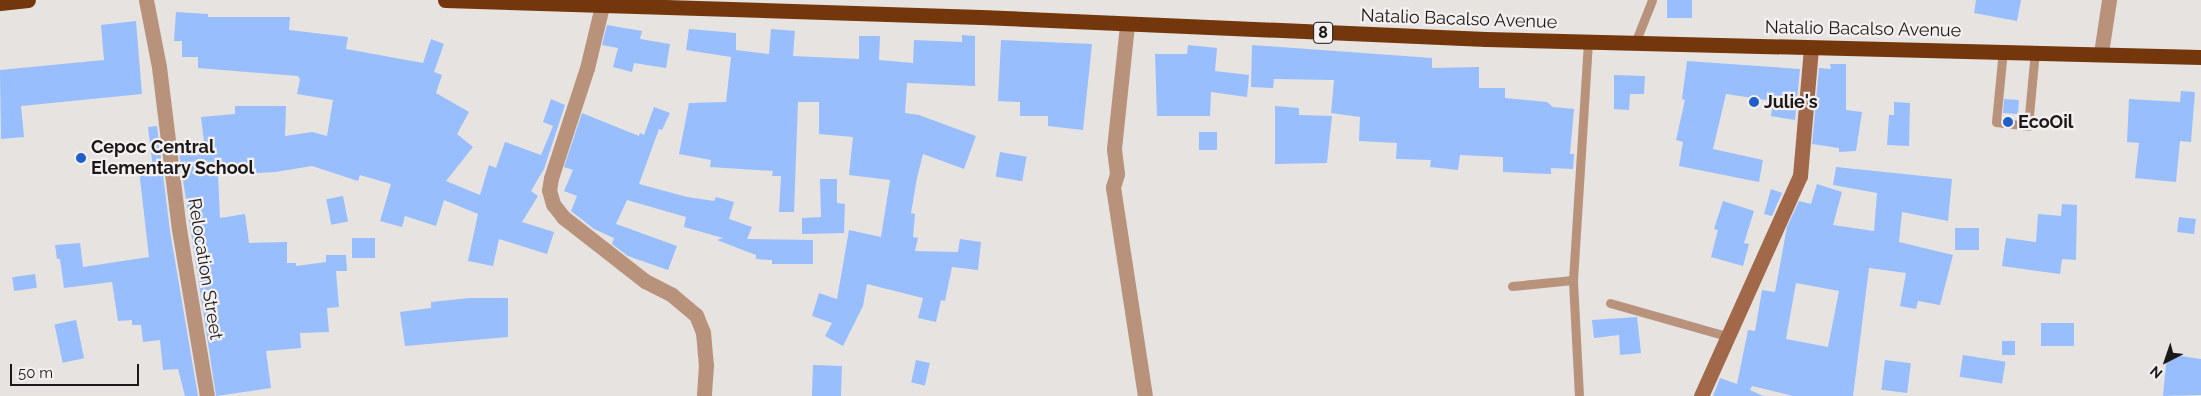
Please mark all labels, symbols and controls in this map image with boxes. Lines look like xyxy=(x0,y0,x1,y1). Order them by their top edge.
street label: Natalio Bacalso Avenue xyxy=(1360,5,1558,33)
street label: Natalio Bacalso Avenue xyxy=(1764,16,1962,42)
road number: 8 xyxy=(1313,19,1333,46)
place label: Julie's xyxy=(1764,91,1818,113)
marker: Julie's xyxy=(1748,96,1760,108)
place label: EcoOil xyxy=(2018,111,2073,133)
marker: EcoOil xyxy=(2002,116,2014,128)
place label: Cepoc Central Elementary School xyxy=(91,137,255,180)
marker: Cepoc Central Elementary School xyxy=(75,152,87,164)
street label: Relocation Street xyxy=(183,197,227,341)
north arrow xyxy=(2141,336,2191,386)
scale bar xyxy=(12,354,141,386)
text: N xyxy=(2147,363,2165,382)
text: 50 m xyxy=(18,364,53,382)

